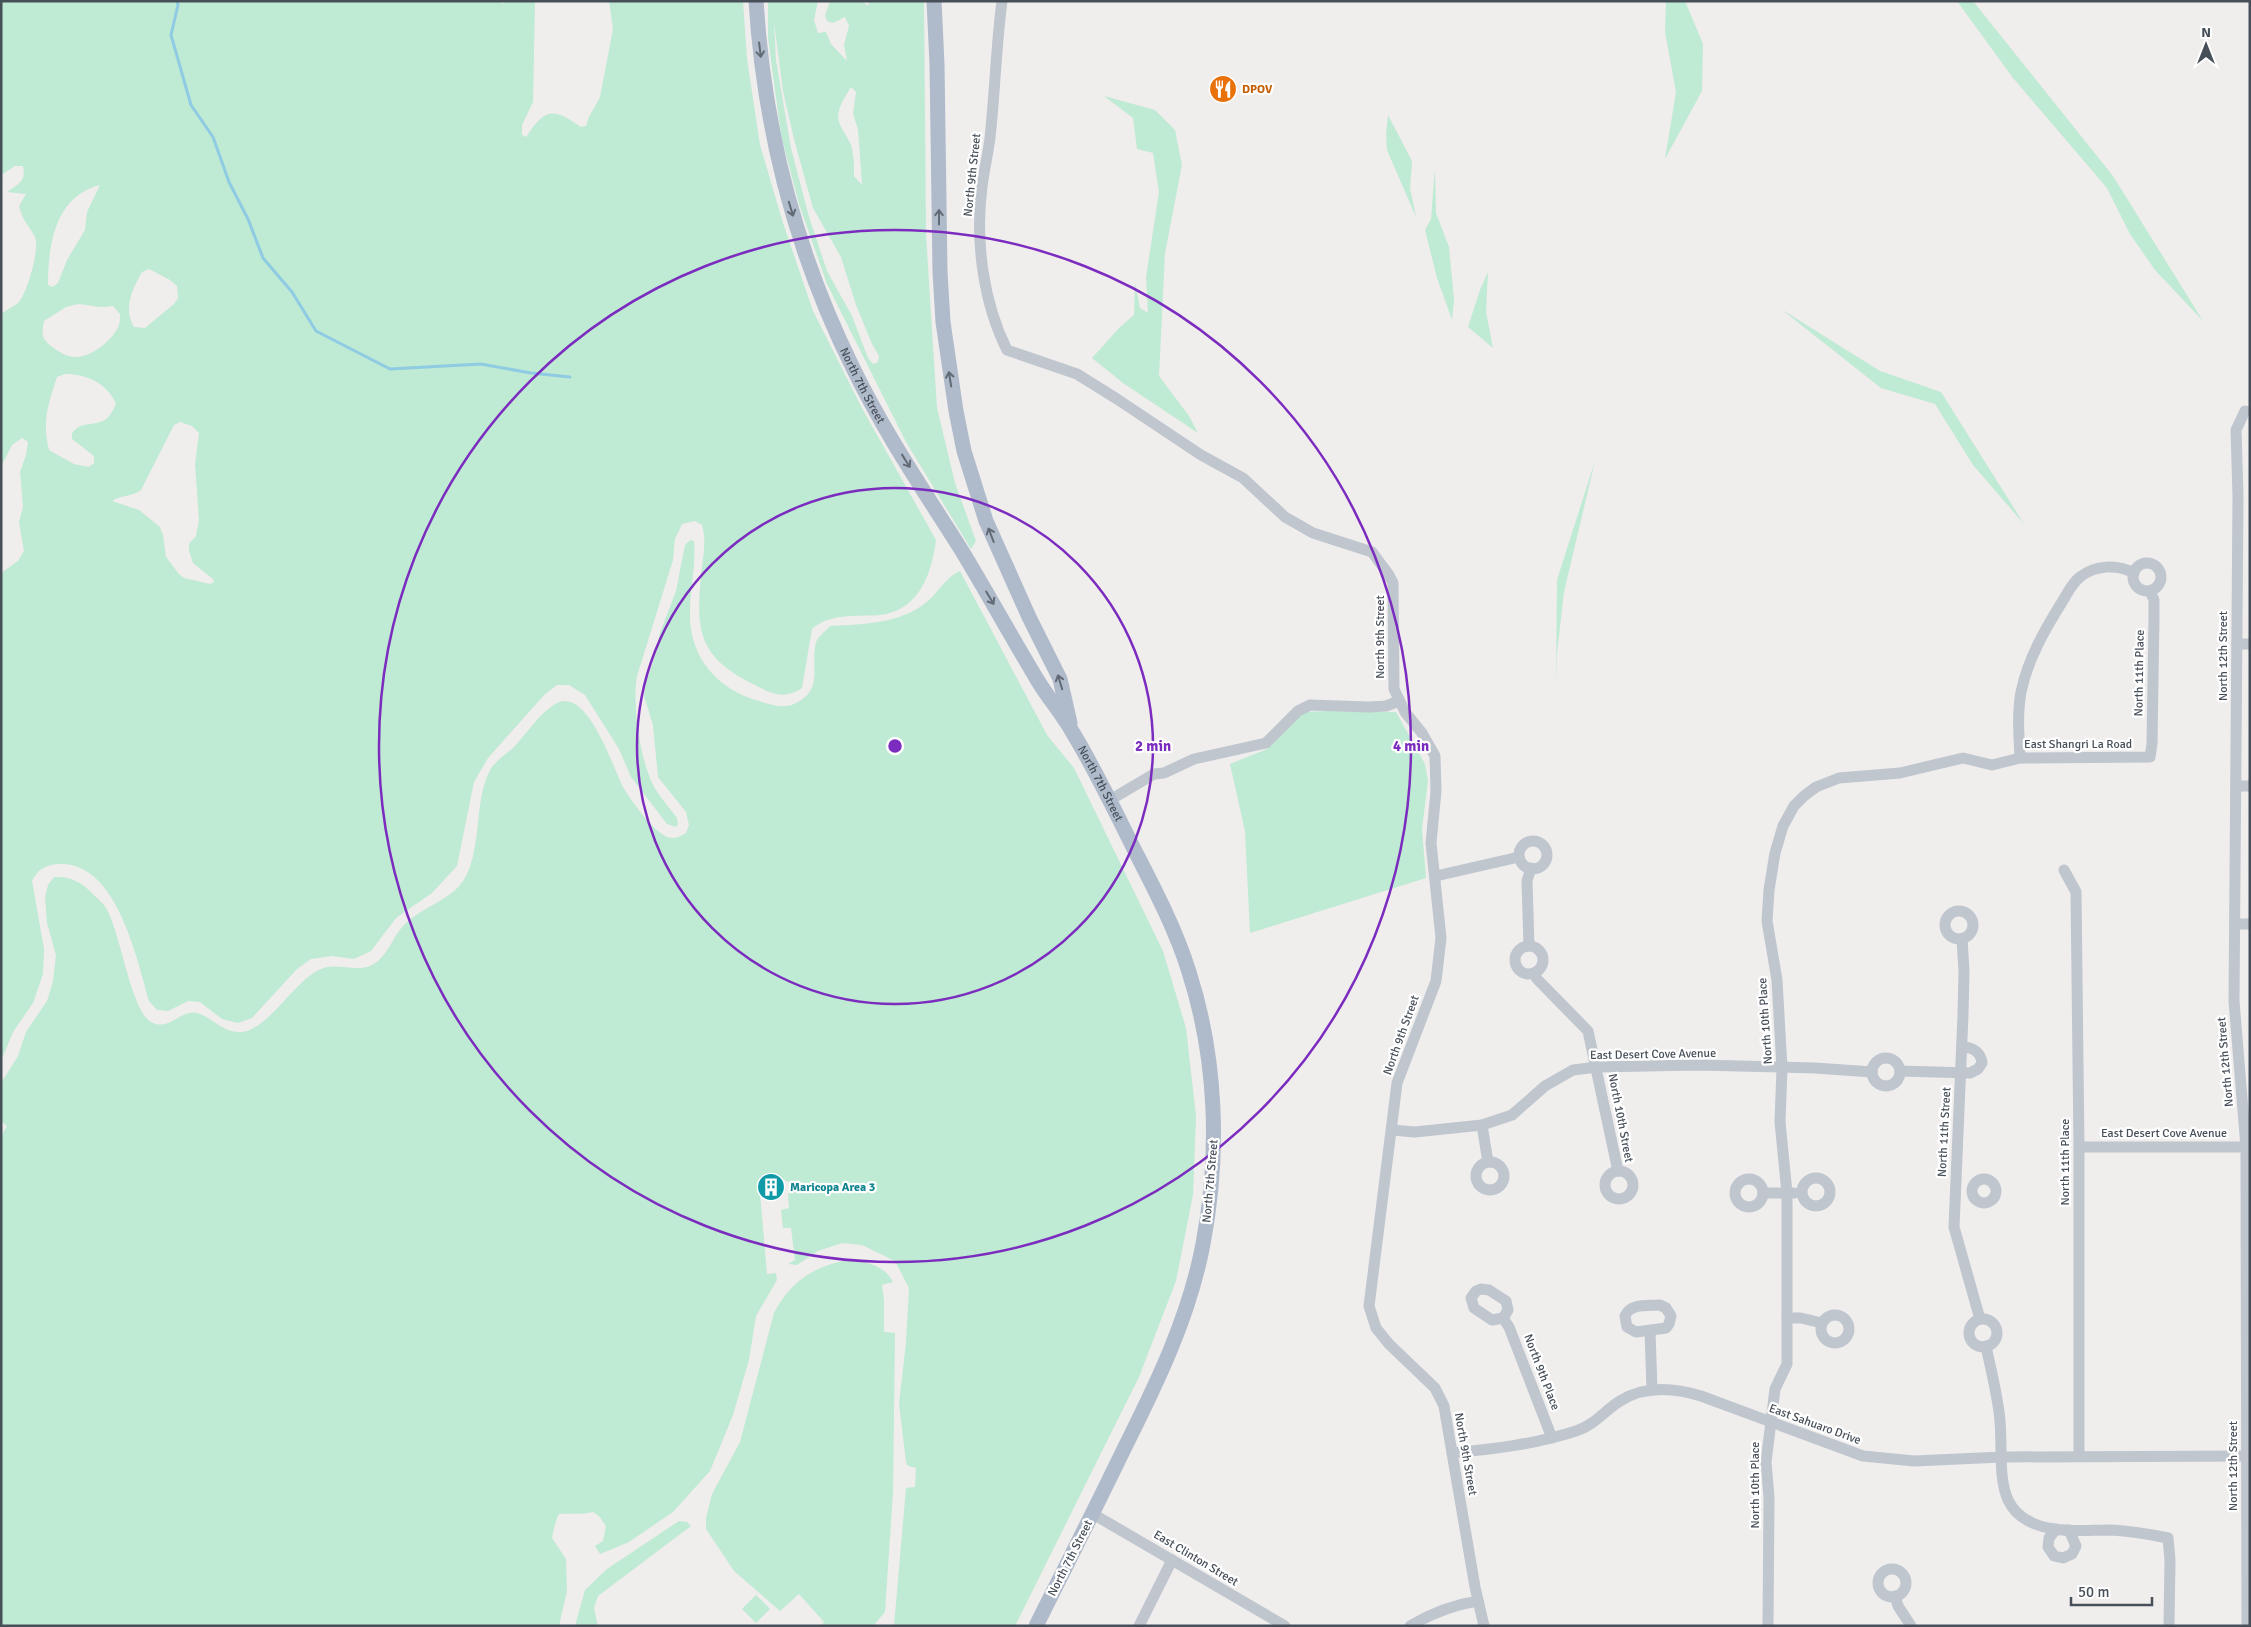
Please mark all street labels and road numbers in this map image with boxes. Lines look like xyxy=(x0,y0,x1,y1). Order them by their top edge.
street label: North 9th Street xyxy=(961,133,984,217)
street label: North 7th Street xyxy=(836,345,888,426)
street label: North 9th Street xyxy=(1373,595,1388,679)
street label: North 12th Street xyxy=(2216,611,2231,701)
street label: North 11th Place xyxy=(2131,630,2148,717)
street label: East Shangri La Road xyxy=(2024,737,2132,752)
street label: North 7th Street xyxy=(1074,743,1126,824)
street label: North 10th Place xyxy=(1755,977,1776,1065)
street label: North 9th Street xyxy=(1380,993,1423,1077)
street label: North 12th Street xyxy=(2214,1016,2237,1107)
street label: East Desert Cove Avenue xyxy=(1590,1046,1716,1063)
street label: North 10th Street xyxy=(1605,1072,1636,1164)
street label: North 11th Street xyxy=(1935,1087,1954,1177)
street label: North 11th Place xyxy=(2058,1119,2073,1205)
street label: East Desert Cove Avenue xyxy=(2101,1126,2227,1141)
street label: North 7th Street xyxy=(1199,1139,1222,1223)
street label: North 9th Place xyxy=(1520,1332,1563,1412)
street label: East Sahuaro Drive xyxy=(1767,1401,1863,1448)
street label: North 9th Street xyxy=(1451,1412,1480,1497)
street label: North 12th Street xyxy=(2226,1421,2241,1511)
street label: North 10th Place xyxy=(1748,1442,1763,1528)
street label: North 7th Street xyxy=(1045,1518,1096,1599)
street label: East Clinton Street xyxy=(1151,1527,1241,1590)

